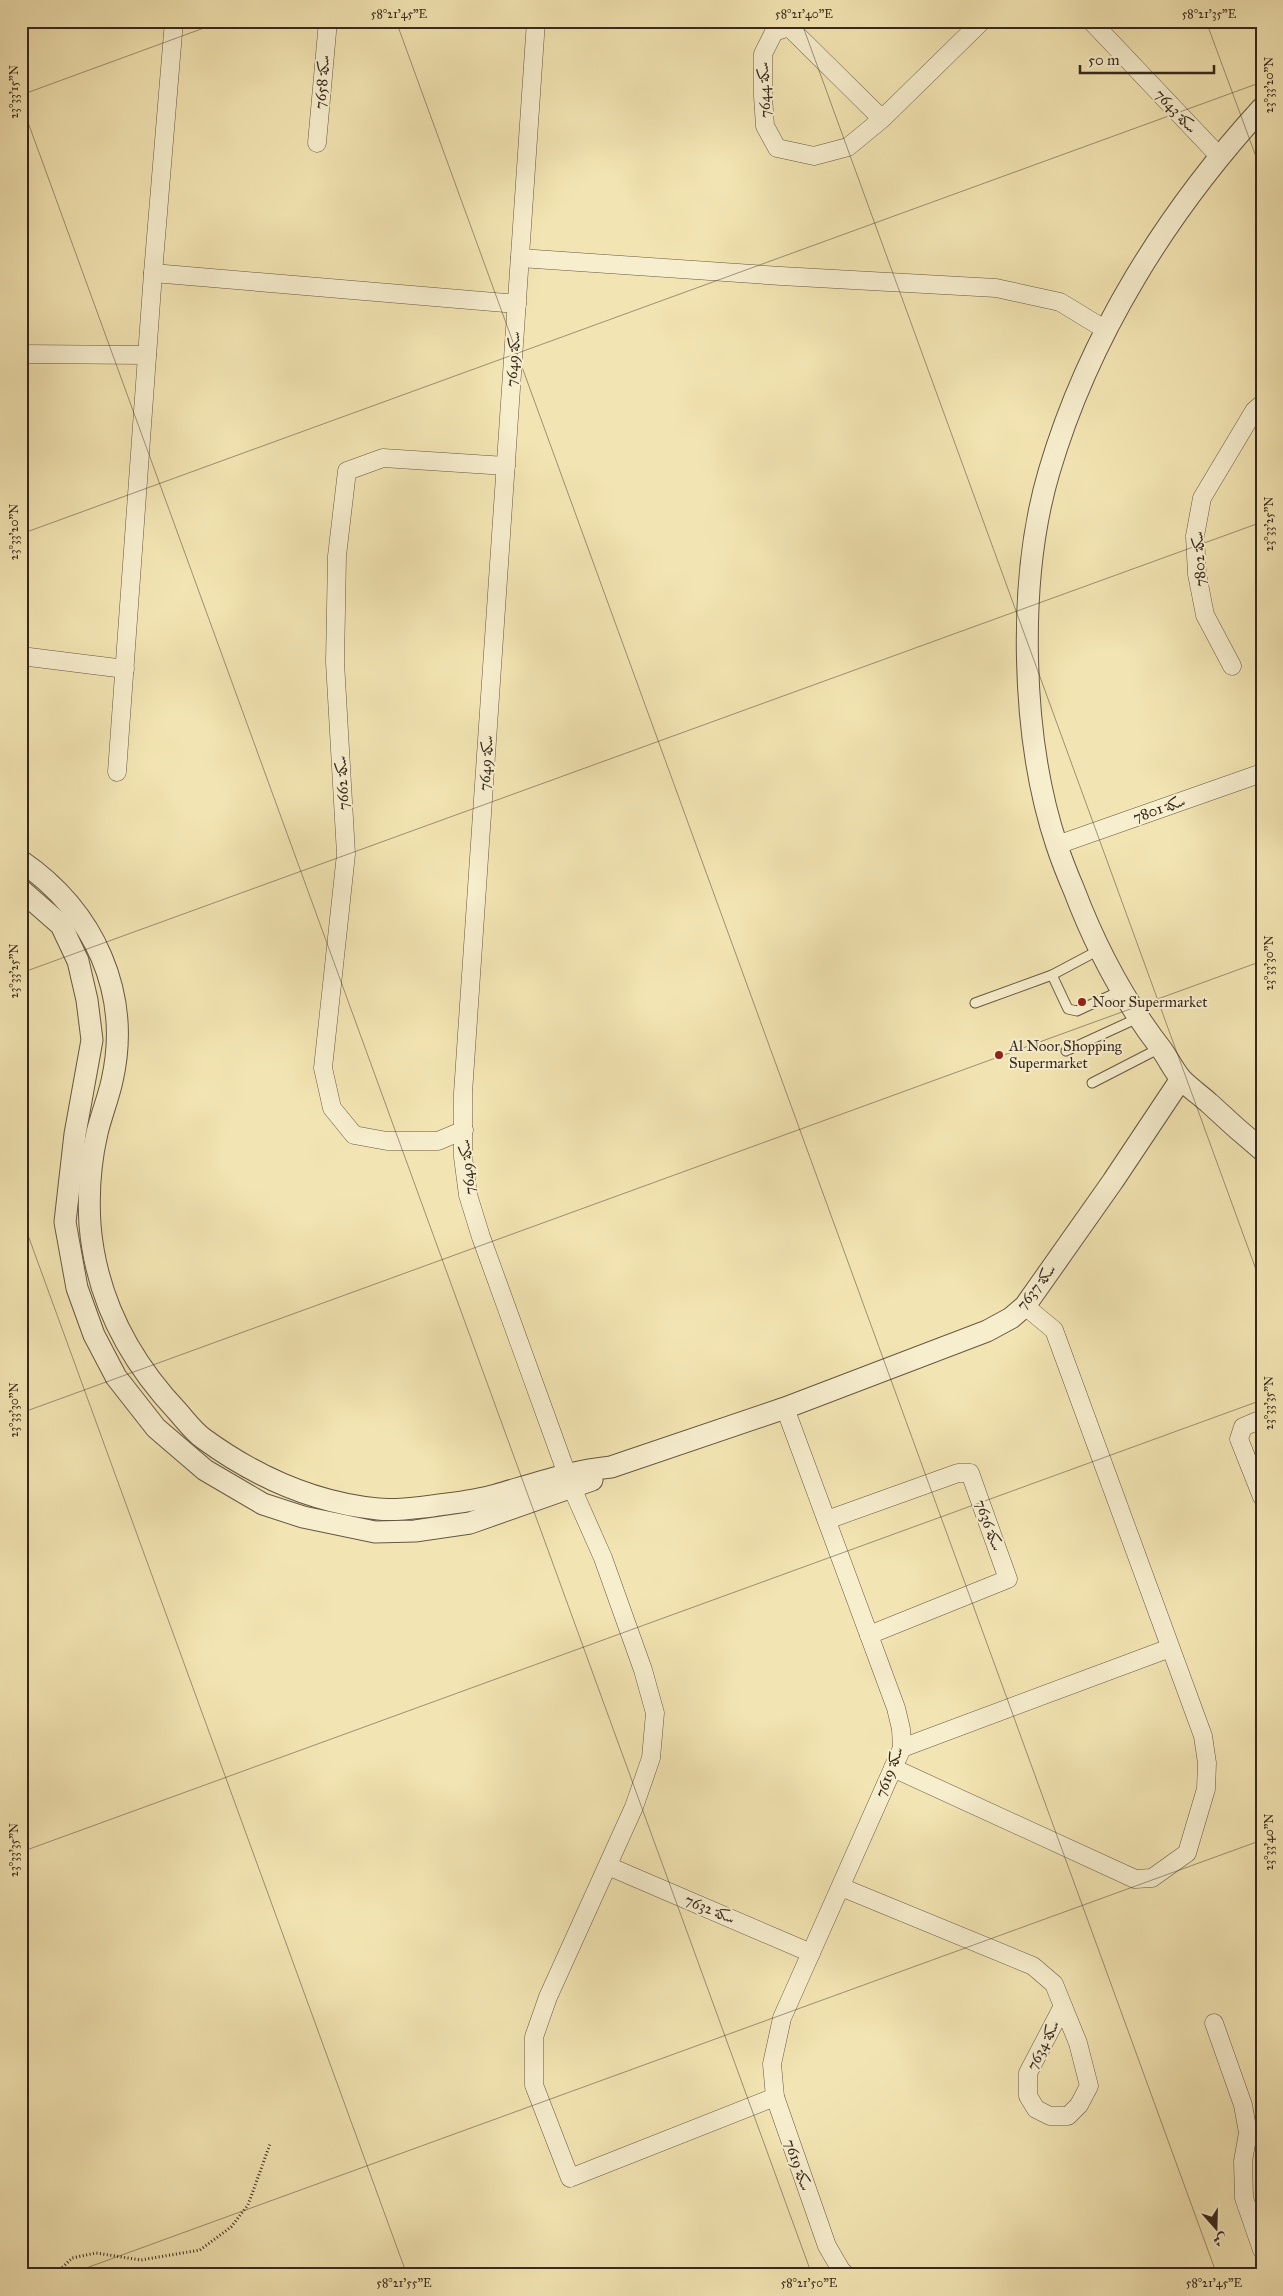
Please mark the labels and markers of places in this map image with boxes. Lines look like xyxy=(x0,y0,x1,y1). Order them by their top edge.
place label: Noor Supermarket xyxy=(1092,993,1208,1011)
marker: Noor Supermarket xyxy=(1076,996,1088,1008)
place label: Al Noor Shopping Supermarket xyxy=(1008,1037,1123,1072)
marker: Al Noor Shopping Supermarket xyxy=(993,1049,1005,1061)

